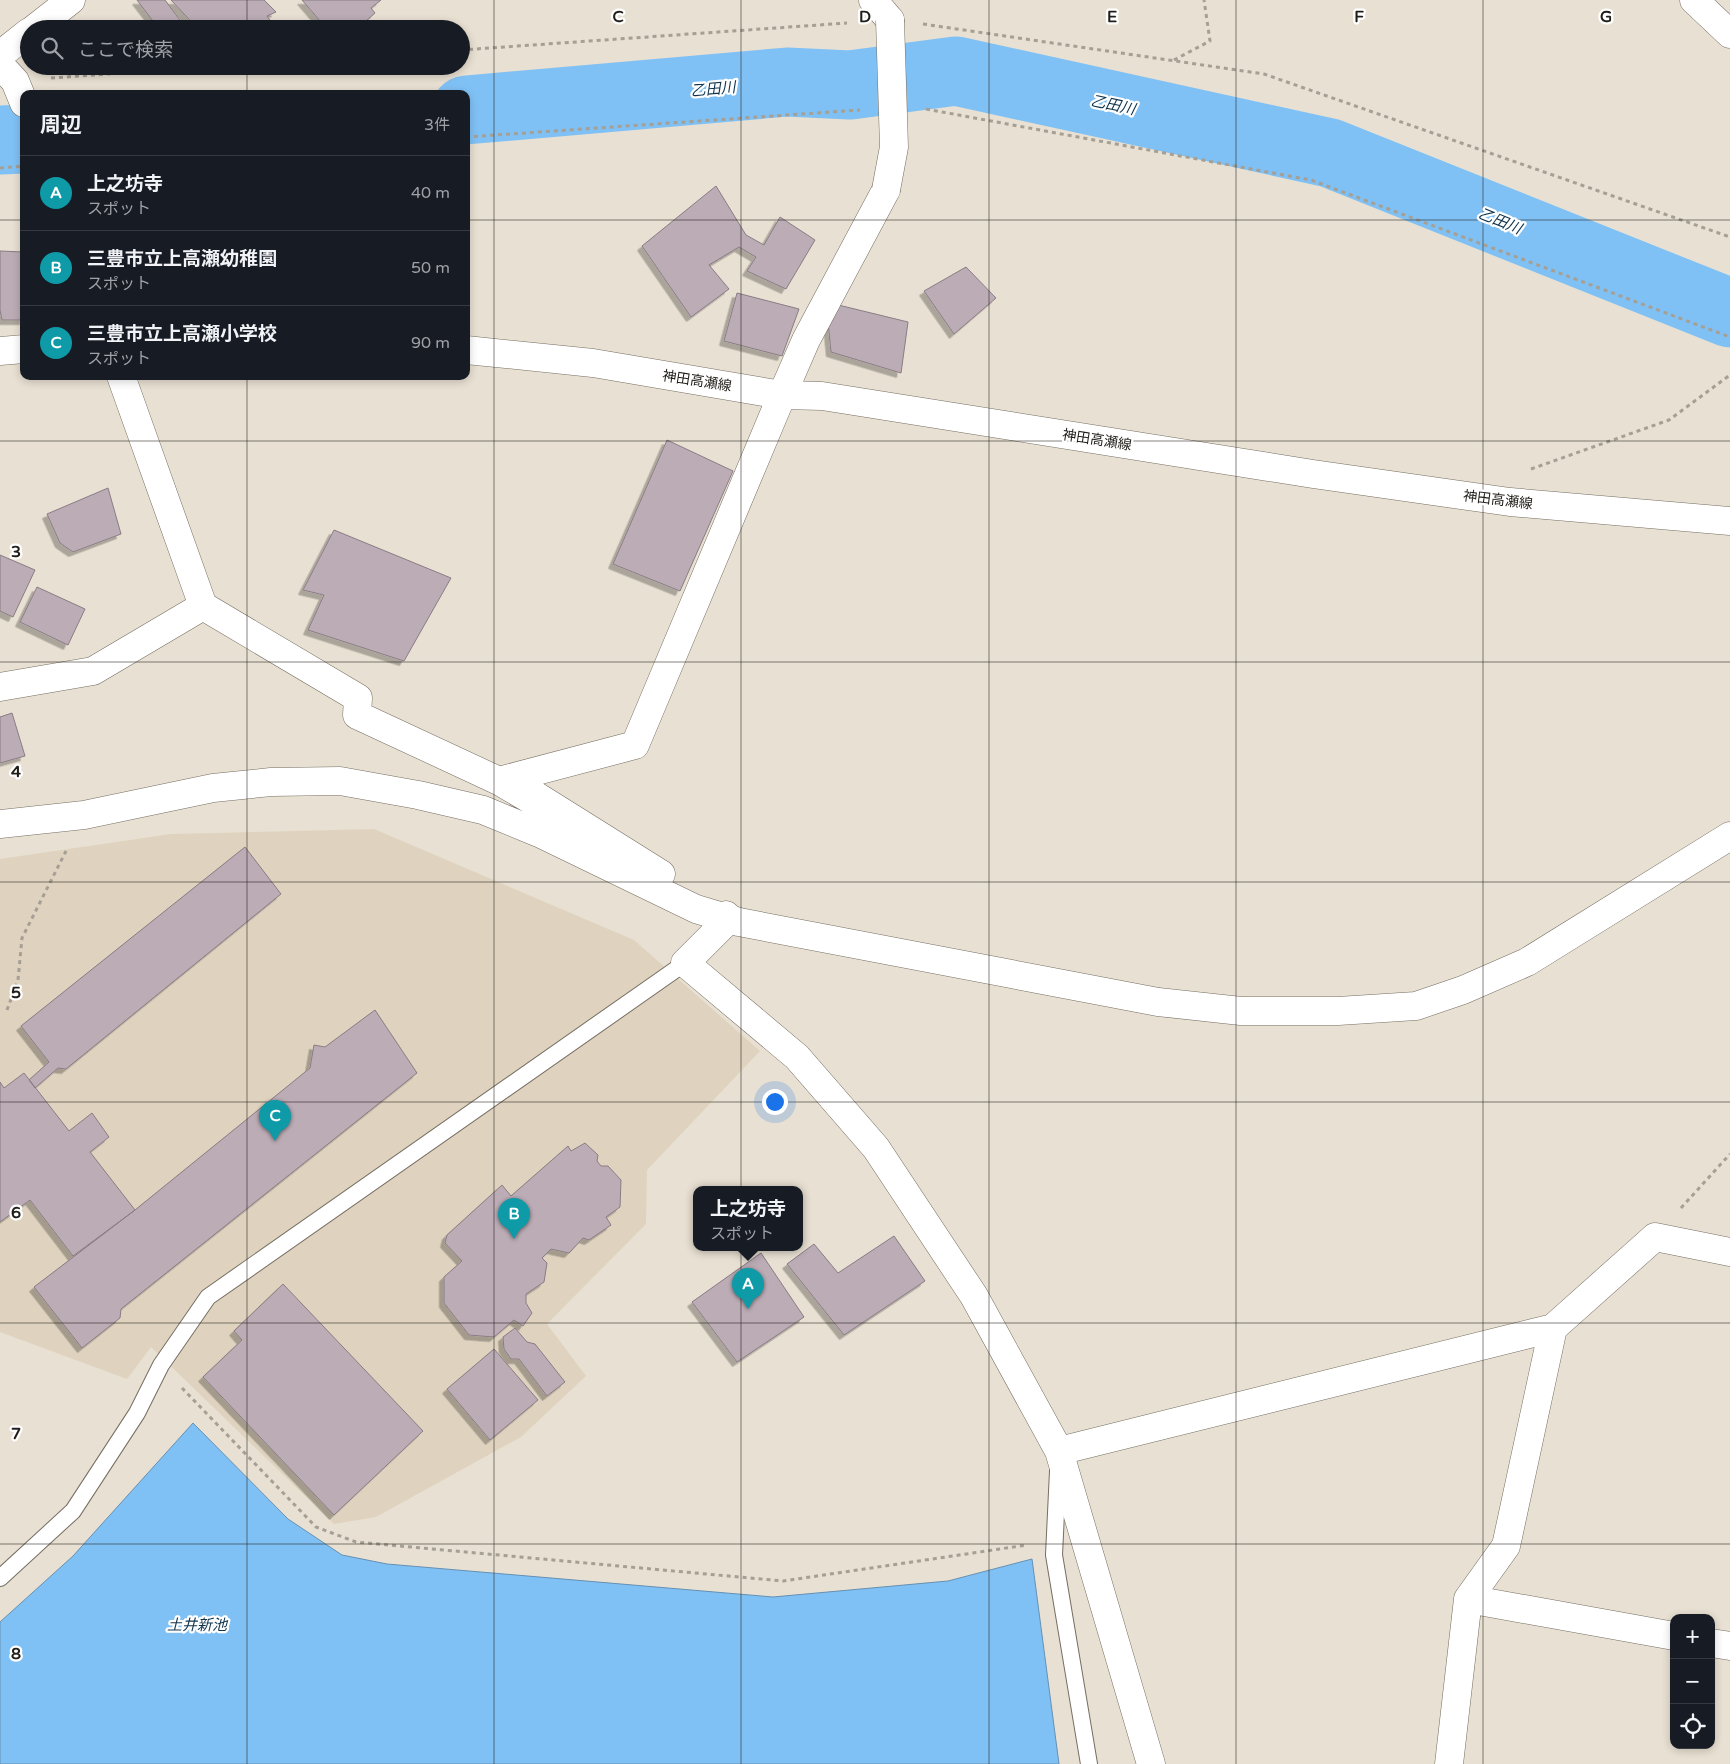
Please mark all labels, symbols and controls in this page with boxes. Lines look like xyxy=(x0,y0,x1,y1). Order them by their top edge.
text: C xyxy=(612,7,624,27)
text: D xyxy=(859,7,871,27)
text: E xyxy=(1107,7,1117,27)
text: F xyxy=(1354,7,1364,27)
text: G xyxy=(1600,7,1612,27)
search box xyxy=(20,20,470,75)
icon: search xyxy=(38,34,66,62)
text: ここで検索 xyxy=(78,39,173,61)
water label: 乙田川 xyxy=(690,78,738,100)
water label: 乙田川 xyxy=(1089,92,1139,119)
text: 周辺 xyxy=(40,113,82,138)
text: 3件 xyxy=(424,115,450,135)
text: 上之坊寺 xyxy=(87,173,163,195)
text: A xyxy=(50,183,62,203)
text: 40 m xyxy=(411,183,450,203)
text: スポット xyxy=(87,199,151,219)
water label: 乙田川 xyxy=(1476,204,1526,239)
text: 三豊市立上高瀬幼稚園 xyxy=(87,248,277,270)
text: B xyxy=(50,258,62,278)
text: 50 m xyxy=(411,258,450,278)
text: スポット xyxy=(87,274,151,294)
text: 三豊市立上高瀬小学校 xyxy=(87,323,277,345)
text: C xyxy=(50,333,62,353)
text: 90 m xyxy=(411,333,450,353)
text: スポット xyxy=(87,349,151,369)
street label: 神田高瀬線 xyxy=(661,367,733,395)
street label: 神田高瀬線 xyxy=(1061,426,1133,454)
street label: 神田高瀬線 xyxy=(1462,487,1534,513)
text: 3 xyxy=(11,542,21,562)
text: 4 xyxy=(11,762,21,782)
text: 5 xyxy=(11,983,21,1003)
your location xyxy=(762,1089,788,1115)
pin: C xyxy=(259,1100,291,1141)
popup xyxy=(693,1186,803,1251)
pin: B xyxy=(498,1198,530,1239)
text: 上之坊寺 xyxy=(710,1198,786,1220)
text: 6 xyxy=(11,1203,21,1223)
text: スポット xyxy=(710,1224,774,1244)
pin: A xyxy=(732,1268,764,1309)
text: 7 xyxy=(11,1424,21,1444)
map controls xyxy=(1670,1614,1715,1749)
button: + xyxy=(1670,1614,1715,1659)
water label: 土井新池 xyxy=(167,1616,229,1634)
text: 8 xyxy=(11,1644,21,1664)
button: − xyxy=(1670,1659,1715,1704)
button: locate xyxy=(1670,1704,1715,1749)

